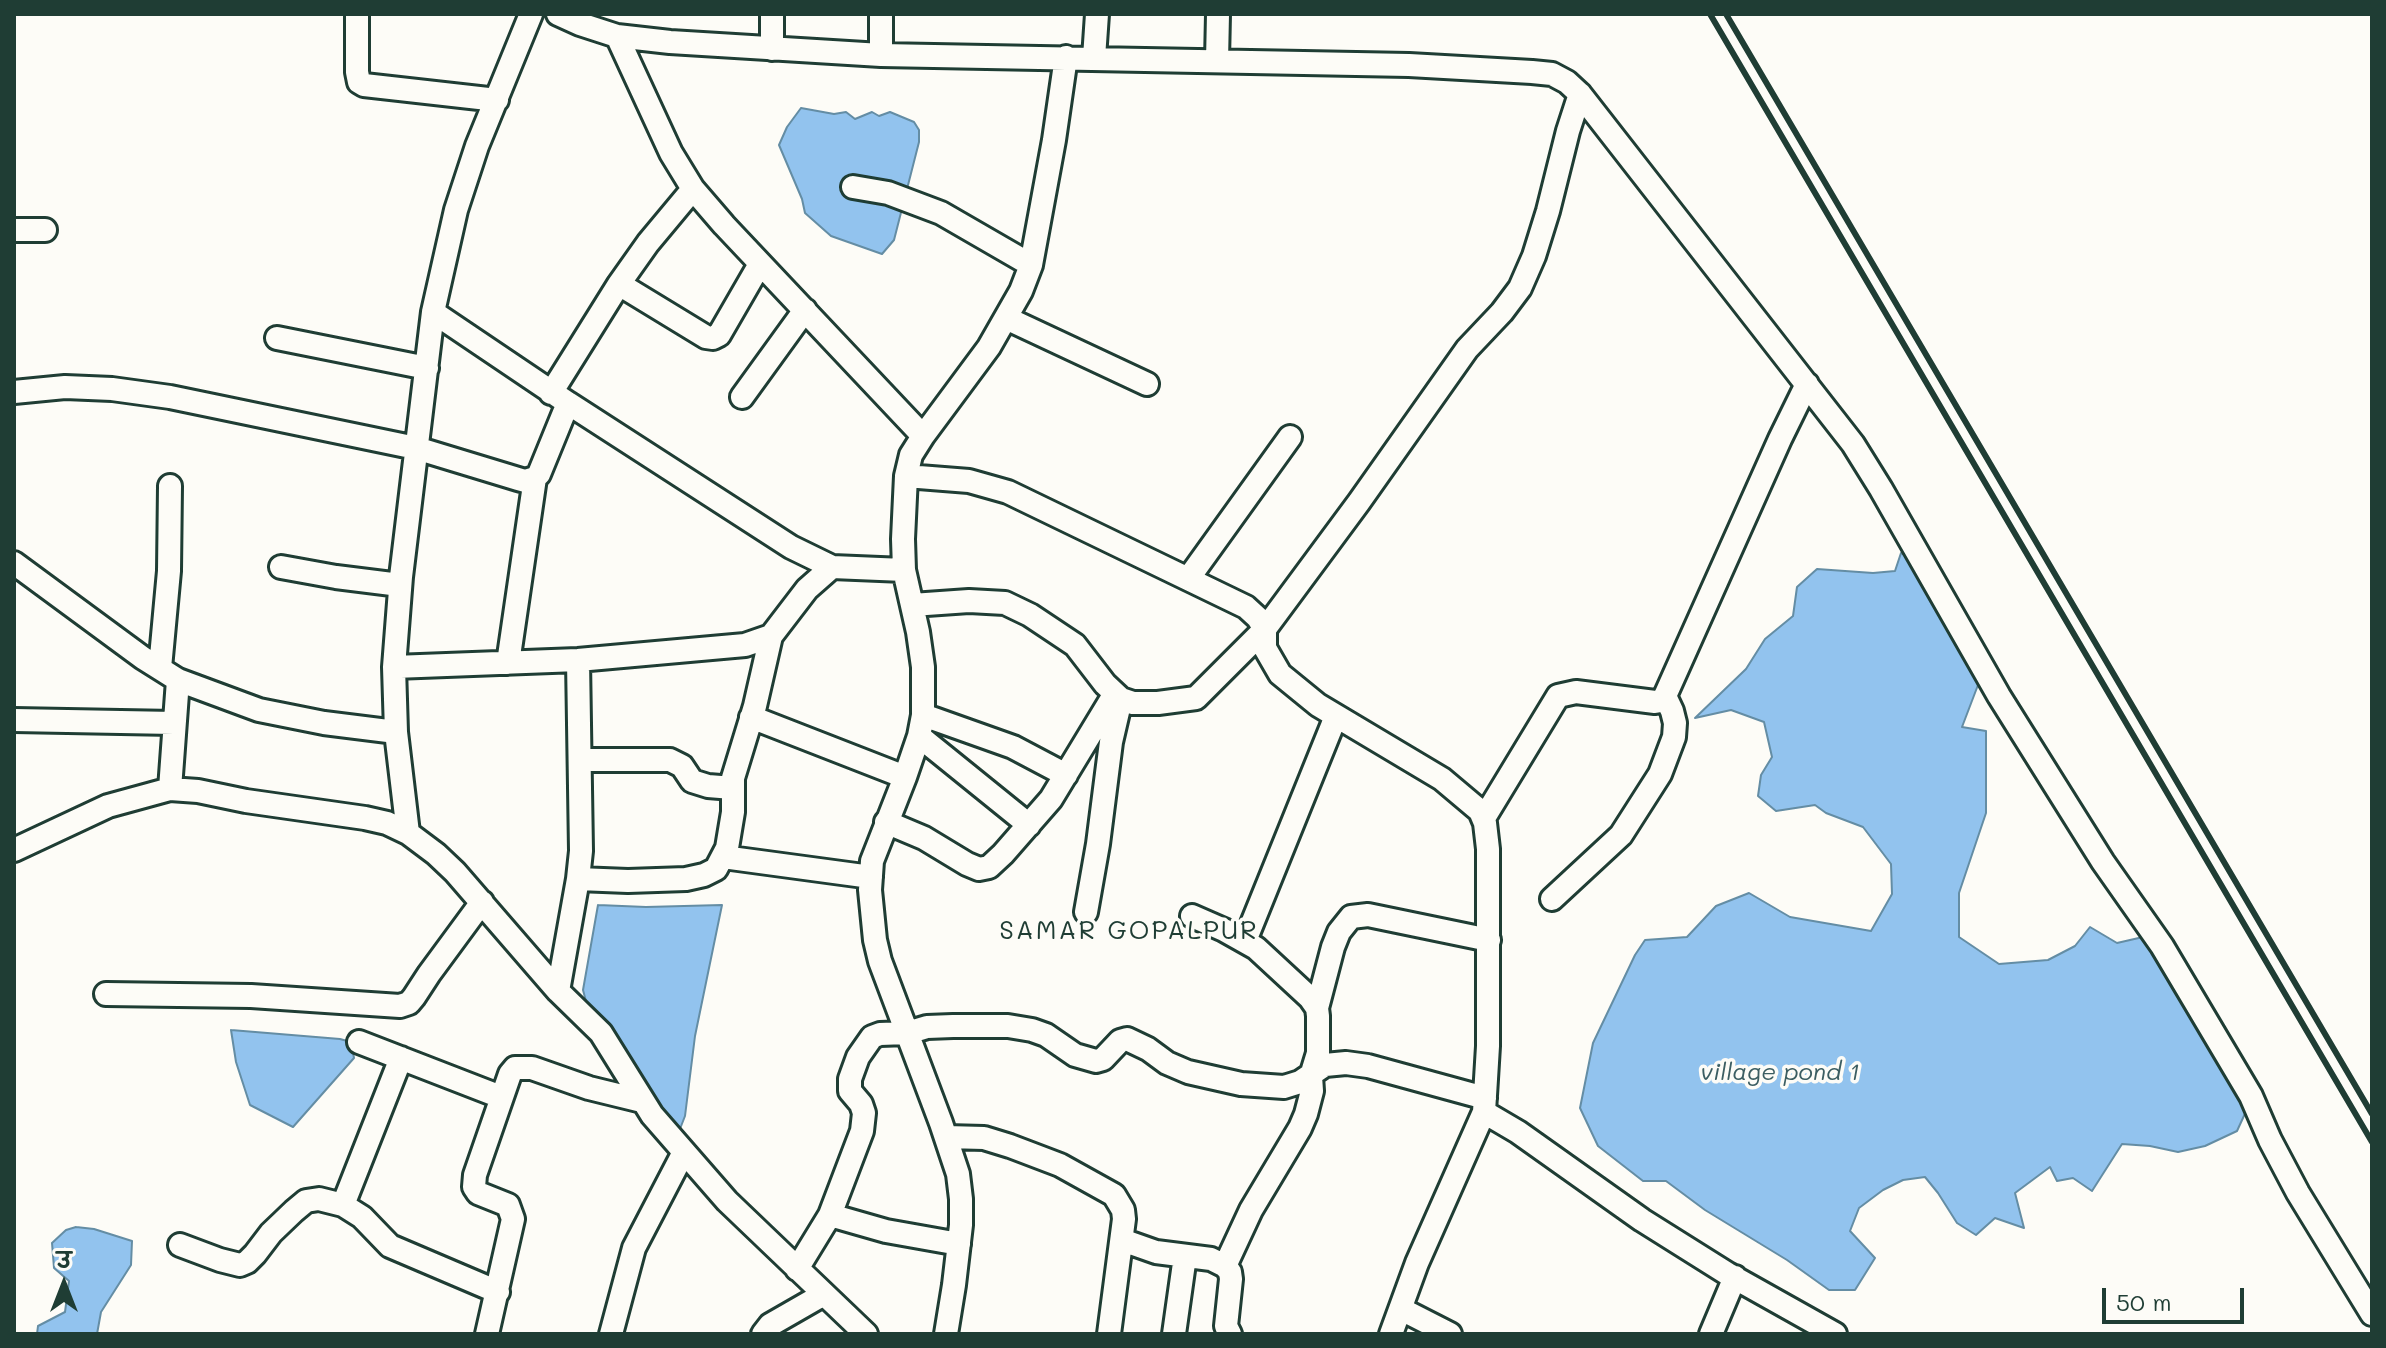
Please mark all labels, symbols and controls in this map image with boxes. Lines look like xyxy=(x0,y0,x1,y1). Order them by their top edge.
district label: SAMAR GOPALPUR xyxy=(999,915,1259,947)
water label: village pond 1 xyxy=(1700,1059,1860,1087)
north arrow xyxy=(24,1244,104,1324)
text: उ xyxy=(57,1245,71,1274)
scale bar xyxy=(2106,1272,2248,1322)
text: 50 m xyxy=(2116,1286,2172,1317)

